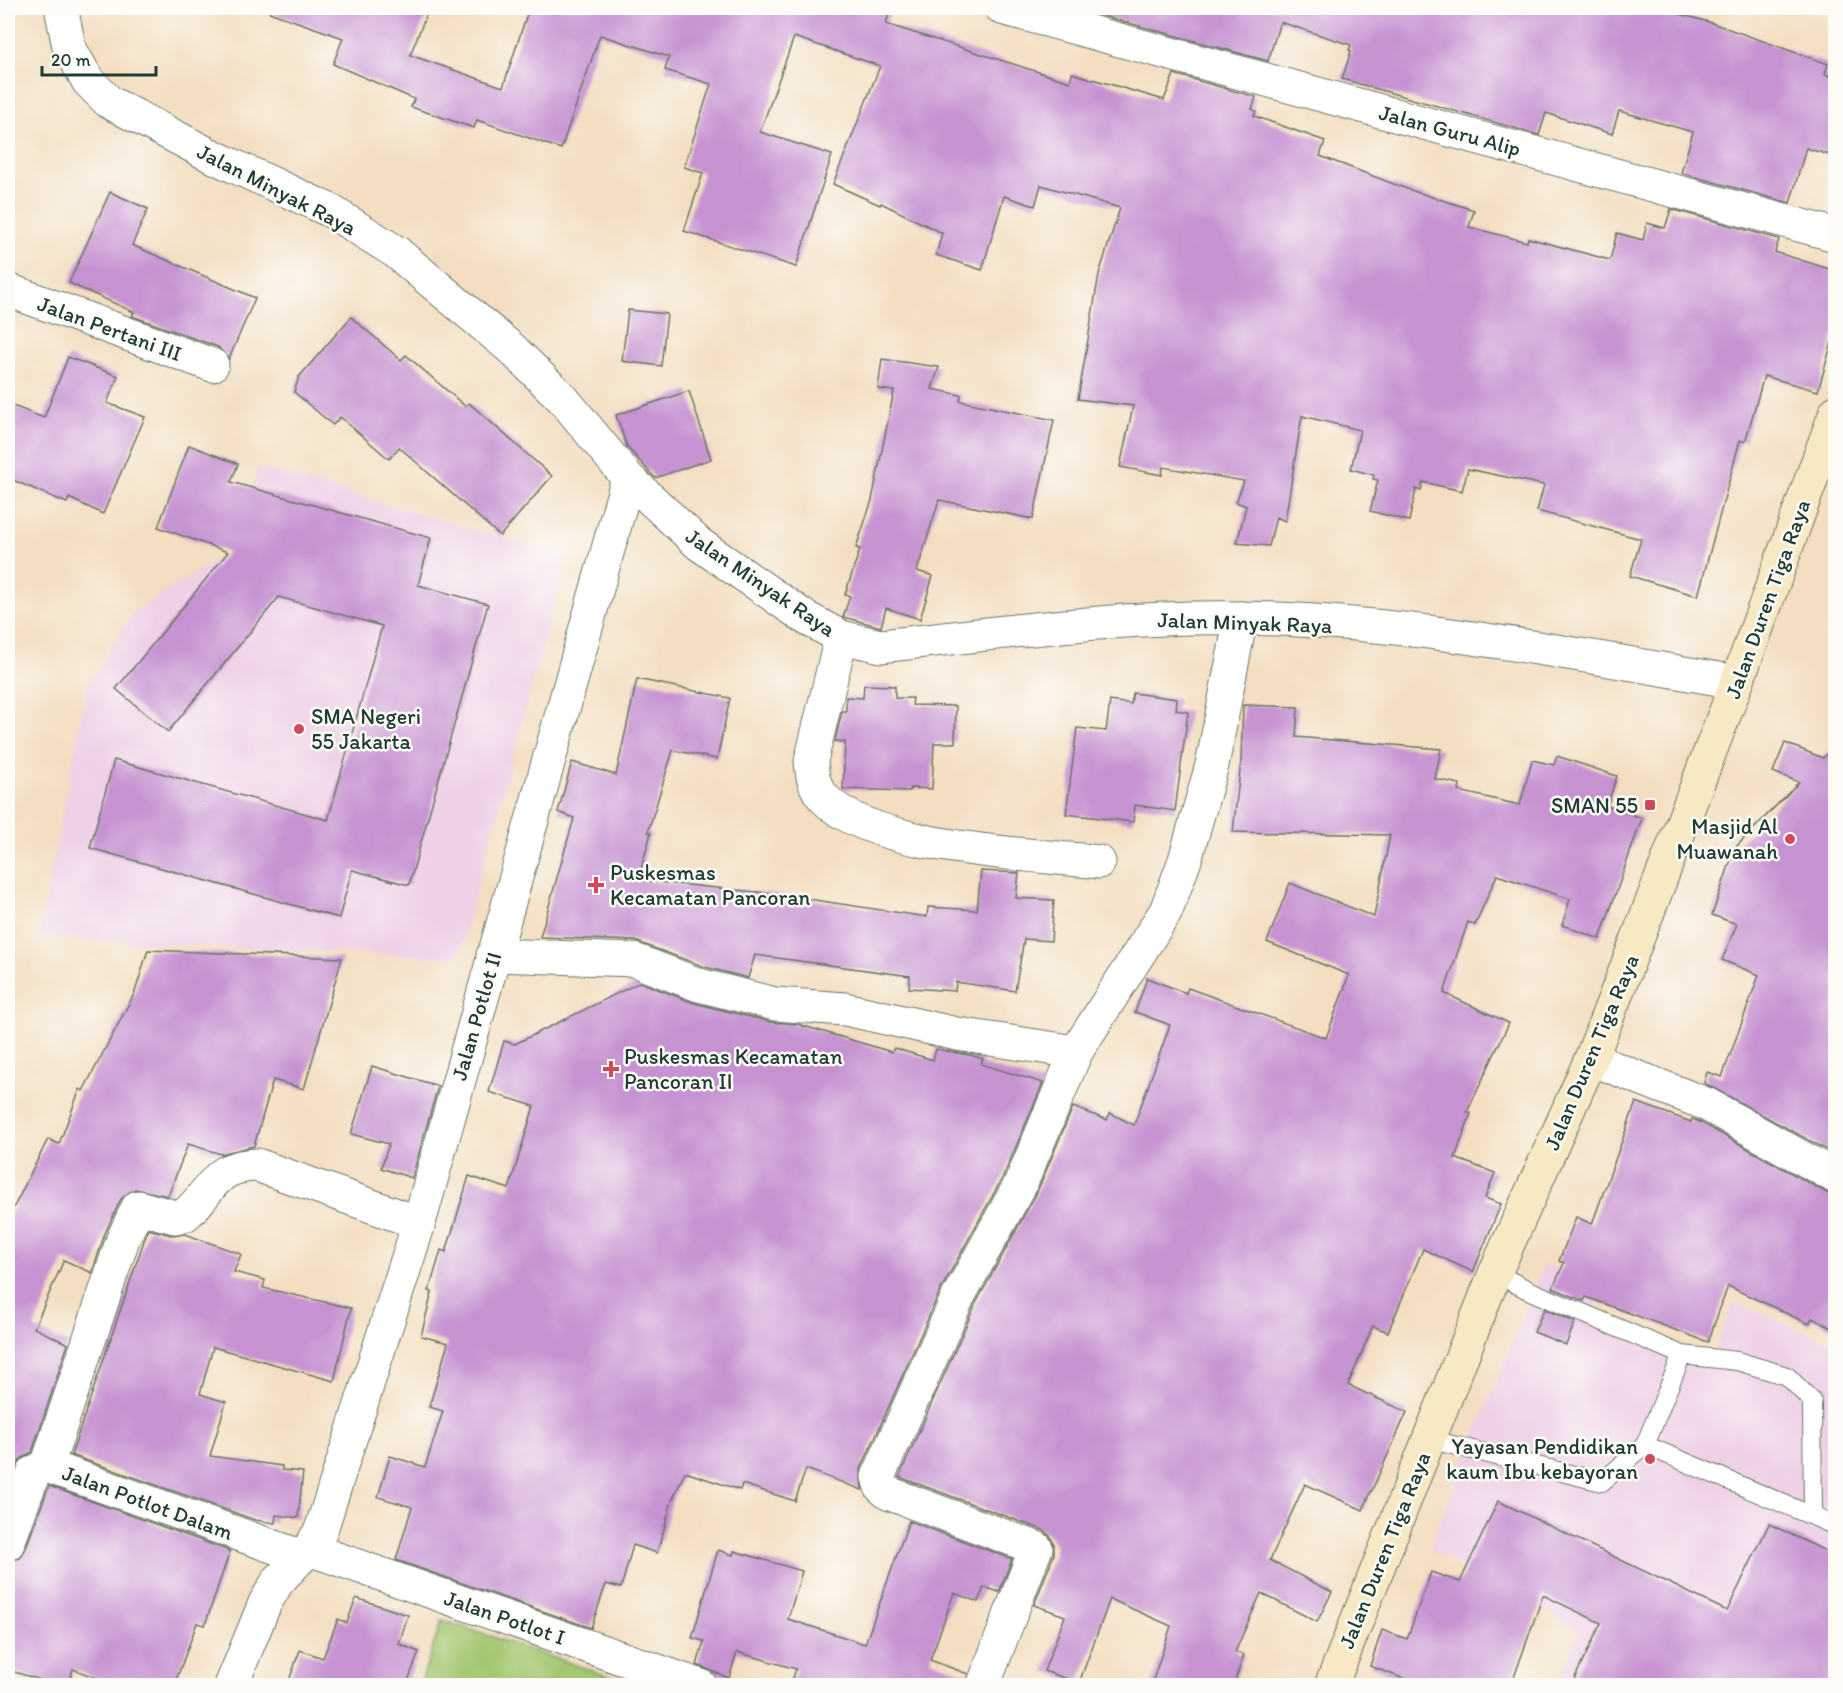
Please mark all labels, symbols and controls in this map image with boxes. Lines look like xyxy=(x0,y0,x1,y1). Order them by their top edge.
scale bar xyxy=(42,39,156,77)
text: 20 m xyxy=(51,49,91,71)
street label: Jalan Guru Alip xyxy=(1376,99,1524,162)
street label: Jalan Minyak Raya xyxy=(193,138,361,241)
street label: Jalan Pertani III xyxy=(34,290,186,367)
street label: Jalan Duren Tiga Raya xyxy=(1719,496,1816,702)
street label: Jalan Minyak Raya xyxy=(681,522,841,643)
street label: Jalan Minyak Raya xyxy=(1157,606,1334,639)
place label: SMA Negeri 55 Jakarta xyxy=(311,703,421,755)
marker: SMA Negeri 55 Jakarta xyxy=(292,722,306,736)
place label: SMAN 55 xyxy=(1551,792,1638,819)
marker: SMAN 55 xyxy=(1643,798,1657,812)
place label: Masjid Al Muawanah xyxy=(1676,813,1778,865)
marker: Masjid Al Muawanah xyxy=(1783,832,1797,846)
place label: Puskesmas Kecamatan Pancoran xyxy=(610,859,811,911)
marker: Puskesmas Kecamatan Pancoran xyxy=(587,876,605,894)
street label: Jalan Potlot II xyxy=(445,949,508,1083)
street label: Jalan Duren Tiga Raya xyxy=(1538,950,1645,1154)
place label: Puskesmas Kecamatan Pancoran II xyxy=(624,1043,843,1095)
marker: Puskesmas Kecamatan Pancoran II xyxy=(602,1060,620,1078)
place label: Yayasan Pendidikan kaum Ibu kebayoran xyxy=(1446,1433,1638,1485)
street label: Jalan Duren Tiga Raya xyxy=(1333,1448,1436,1652)
marker: Yayasan Pendidikan kaum Ibu kebayoran xyxy=(1643,1452,1657,1466)
street label: Jalan Potlot Dalam xyxy=(59,1459,237,1546)
street label: Jalan Potlot I xyxy=(441,1584,569,1651)

